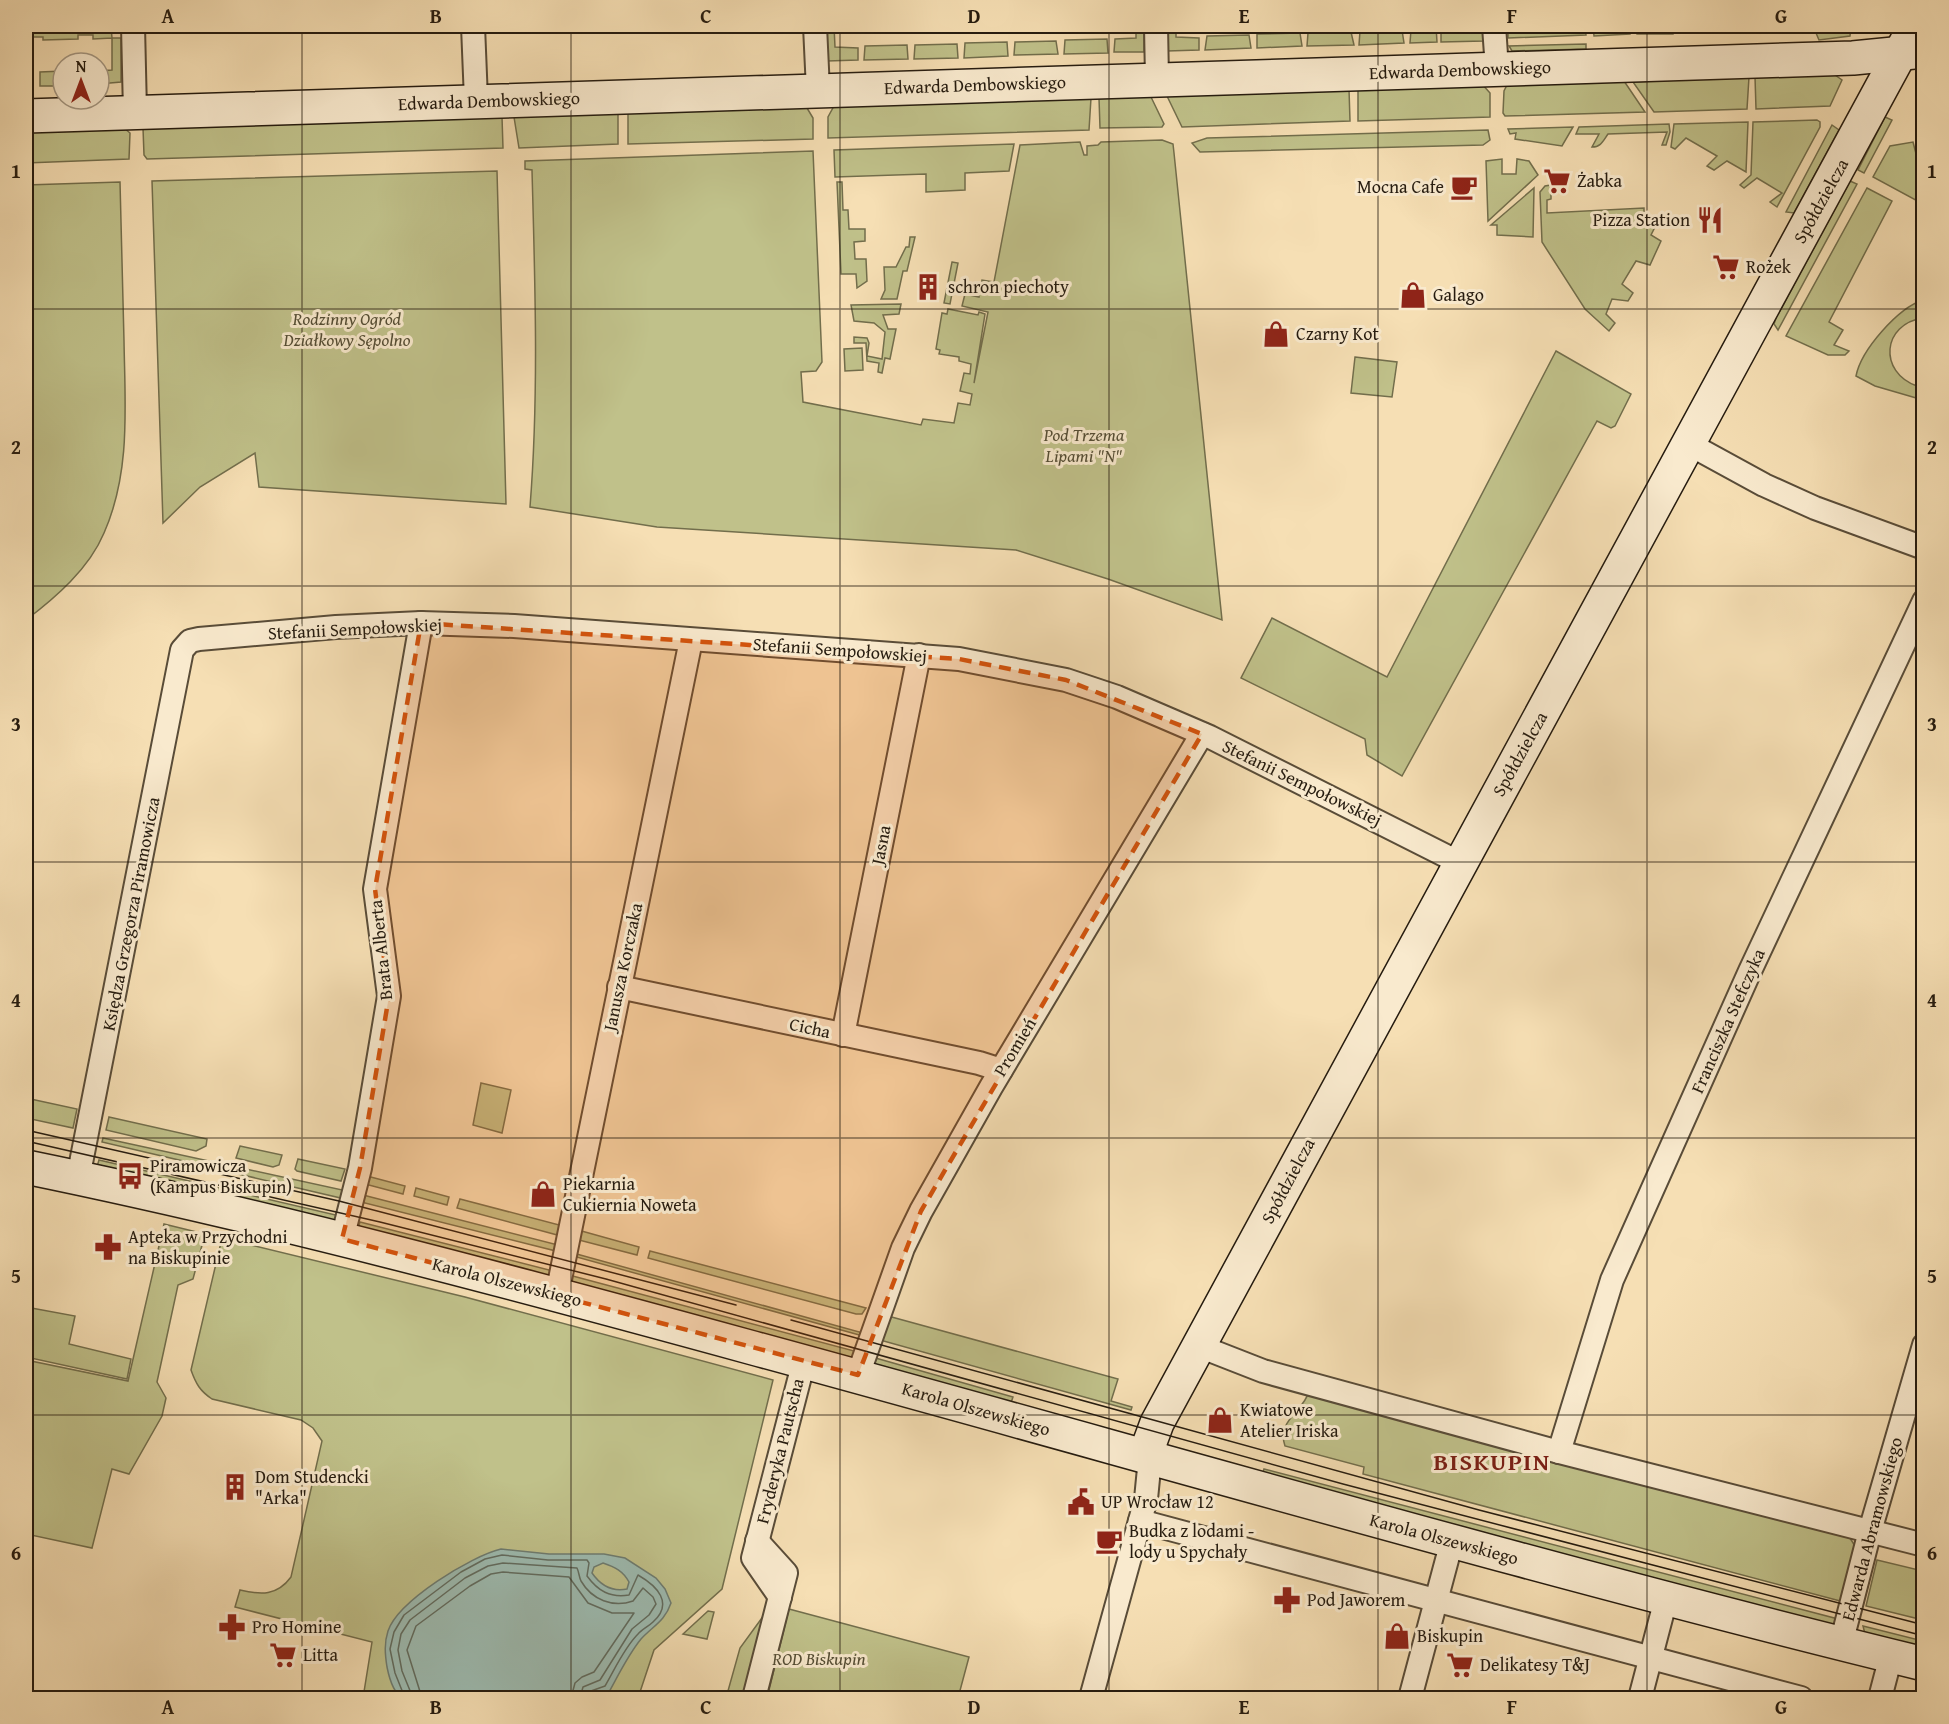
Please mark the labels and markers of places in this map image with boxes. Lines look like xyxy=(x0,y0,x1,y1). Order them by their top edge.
supermarket icon: Żabka xyxy=(1542,166,1572,196)
place label: Żabka xyxy=(1577,167,1623,194)
cafe icon: Mocna Cafe xyxy=(1449,172,1479,202)
place label: Mocna Cafe xyxy=(1357,173,1444,200)
restaurant icon: Pizza Station xyxy=(1695,205,1725,235)
place label: Pizza Station xyxy=(1593,206,1690,233)
supermarket icon: Rożek xyxy=(1711,252,1741,282)
place label: Rożek xyxy=(1746,253,1792,280)
building icon: schron piechoty xyxy=(913,272,943,302)
place label: schron piechoty xyxy=(948,273,1069,300)
shop icon: Galago xyxy=(1398,280,1428,310)
place label: Galago xyxy=(1433,281,1484,308)
shop icon: Czarny Kot xyxy=(1261,319,1291,349)
place label: Czarny Kot xyxy=(1296,320,1379,347)
place label: Piramowicza (Kampus Biskupin) xyxy=(150,1152,292,1200)
bus stop icon: Piramowicza (Kampus Biskupin) xyxy=(115,1161,145,1191)
place label: Piekarnia Cukiernia Noweta xyxy=(563,1170,697,1218)
shop icon: Piekarnia Cukiernia Noweta xyxy=(528,1179,558,1209)
place label: Apteka w Przychodni na Biskupinie xyxy=(128,1223,288,1271)
pharmacy icon: Apteka w Przychodni na Biskupinie xyxy=(93,1232,123,1262)
place label: Kwiatowe Atelier Iriska xyxy=(1240,1396,1339,1444)
shop icon: Kwiatowe Atelier Iriska xyxy=(1205,1405,1235,1435)
place label: Dom Studencki "Arka" xyxy=(255,1463,369,1511)
building icon: Dom Studencki "Arka" xyxy=(220,1472,250,1502)
public building icon: UP Wrocław 12 xyxy=(1066,1487,1096,1517)
place label: UP Wrocław 12 xyxy=(1101,1488,1214,1515)
place label: Budka z lodami - lody u Spychały xyxy=(1129,1517,1254,1565)
cafe icon: Budka z lodami - lody u Spychały xyxy=(1094,1526,1124,1556)
pharmacy icon: Pod Jaworem xyxy=(1272,1585,1302,1615)
place label: Pod Jaworem xyxy=(1307,1586,1406,1613)
pharmacy icon: Pro Homine xyxy=(217,1612,247,1642)
place label: Pro Homine xyxy=(252,1613,341,1640)
shop icon: Biskupin xyxy=(1382,1621,1412,1651)
place label: Biskupin xyxy=(1417,1622,1483,1649)
supermarket icon: Litta xyxy=(268,1640,298,1670)
place label: Litta xyxy=(303,1641,339,1668)
supermarket icon: Delikatesy T&J xyxy=(1445,1650,1475,1680)
place label: Delikatesy T&J xyxy=(1480,1651,1590,1678)

